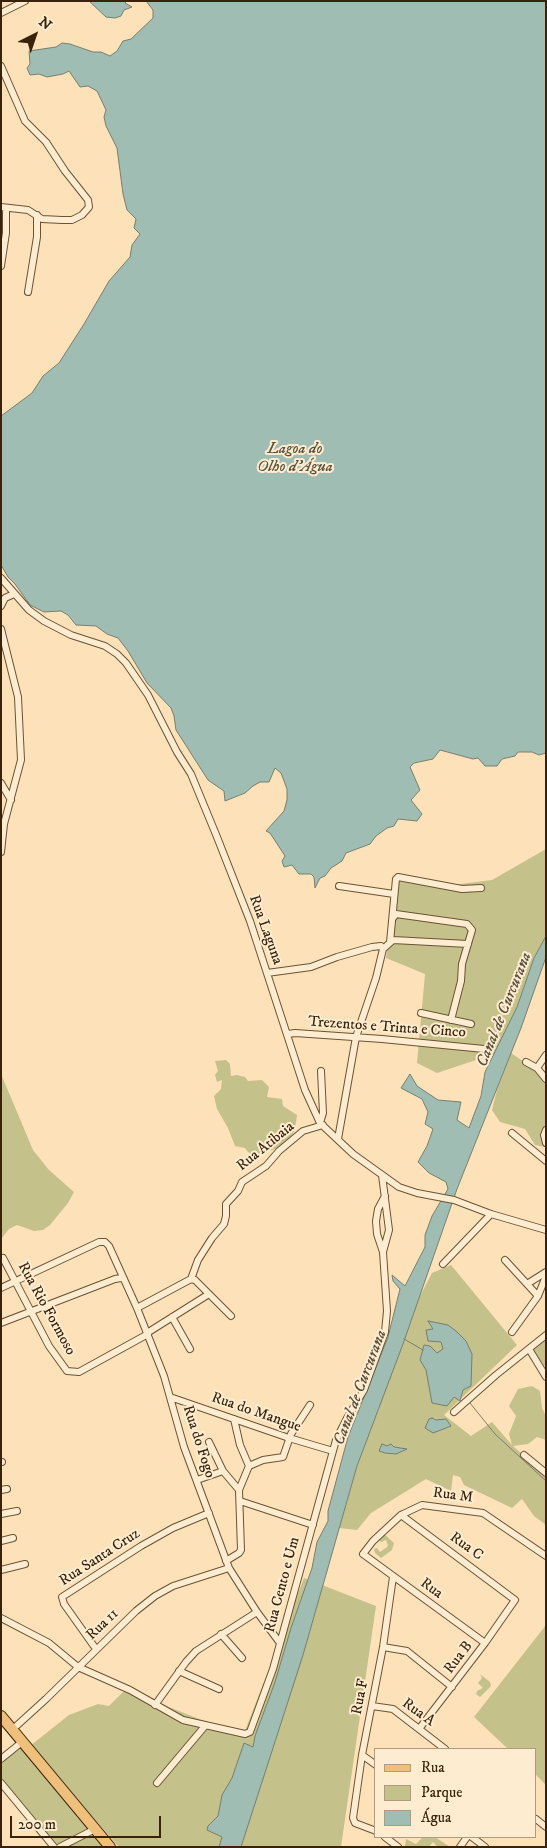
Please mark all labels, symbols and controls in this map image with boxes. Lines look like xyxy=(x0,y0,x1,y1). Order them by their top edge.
north arrow xyxy=(10,10,60,60)
text: N xyxy=(35,13,55,34)
water label: Lagoa do Olho d'Água xyxy=(257,440,333,478)
street label: Rua Laguna xyxy=(244,893,286,967)
water label: Canal de Curcurana xyxy=(473,950,537,1070)
street label: Trezentos e Trinta e Cinco xyxy=(308,1014,466,1042)
street label: Rua Atibaia xyxy=(234,1118,298,1176)
street label: Rua Rio Formoso xyxy=(13,1259,79,1359)
water label: Canal de Curcurana xyxy=(330,1328,392,1448)
street label: Rua do Mangue xyxy=(209,1389,303,1437)
street label: Rua do Fogo xyxy=(178,1403,218,1481)
street label: Rua M xyxy=(432,1485,474,1507)
street label: Rua Santa Cruz xyxy=(56,1525,144,1591)
street label: Rua C xyxy=(446,1529,486,1565)
street label: Rua Cento e Um xyxy=(262,1535,304,1635)
street label: Rua xyxy=(416,1575,446,1603)
street label: Rua 11 xyxy=(83,1605,123,1645)
street label: Rua B xyxy=(441,1638,477,1678)
street label: Rua F xyxy=(349,1678,373,1716)
street label: Rua A xyxy=(398,1695,438,1731)
legend xyxy=(374,1748,537,1838)
text: Rua xyxy=(421,1758,445,1777)
text: Parque xyxy=(421,1783,462,1802)
scale bar xyxy=(12,1806,164,1838)
text: Água xyxy=(421,1808,451,1827)
text: 200 m xyxy=(18,1815,56,1834)

